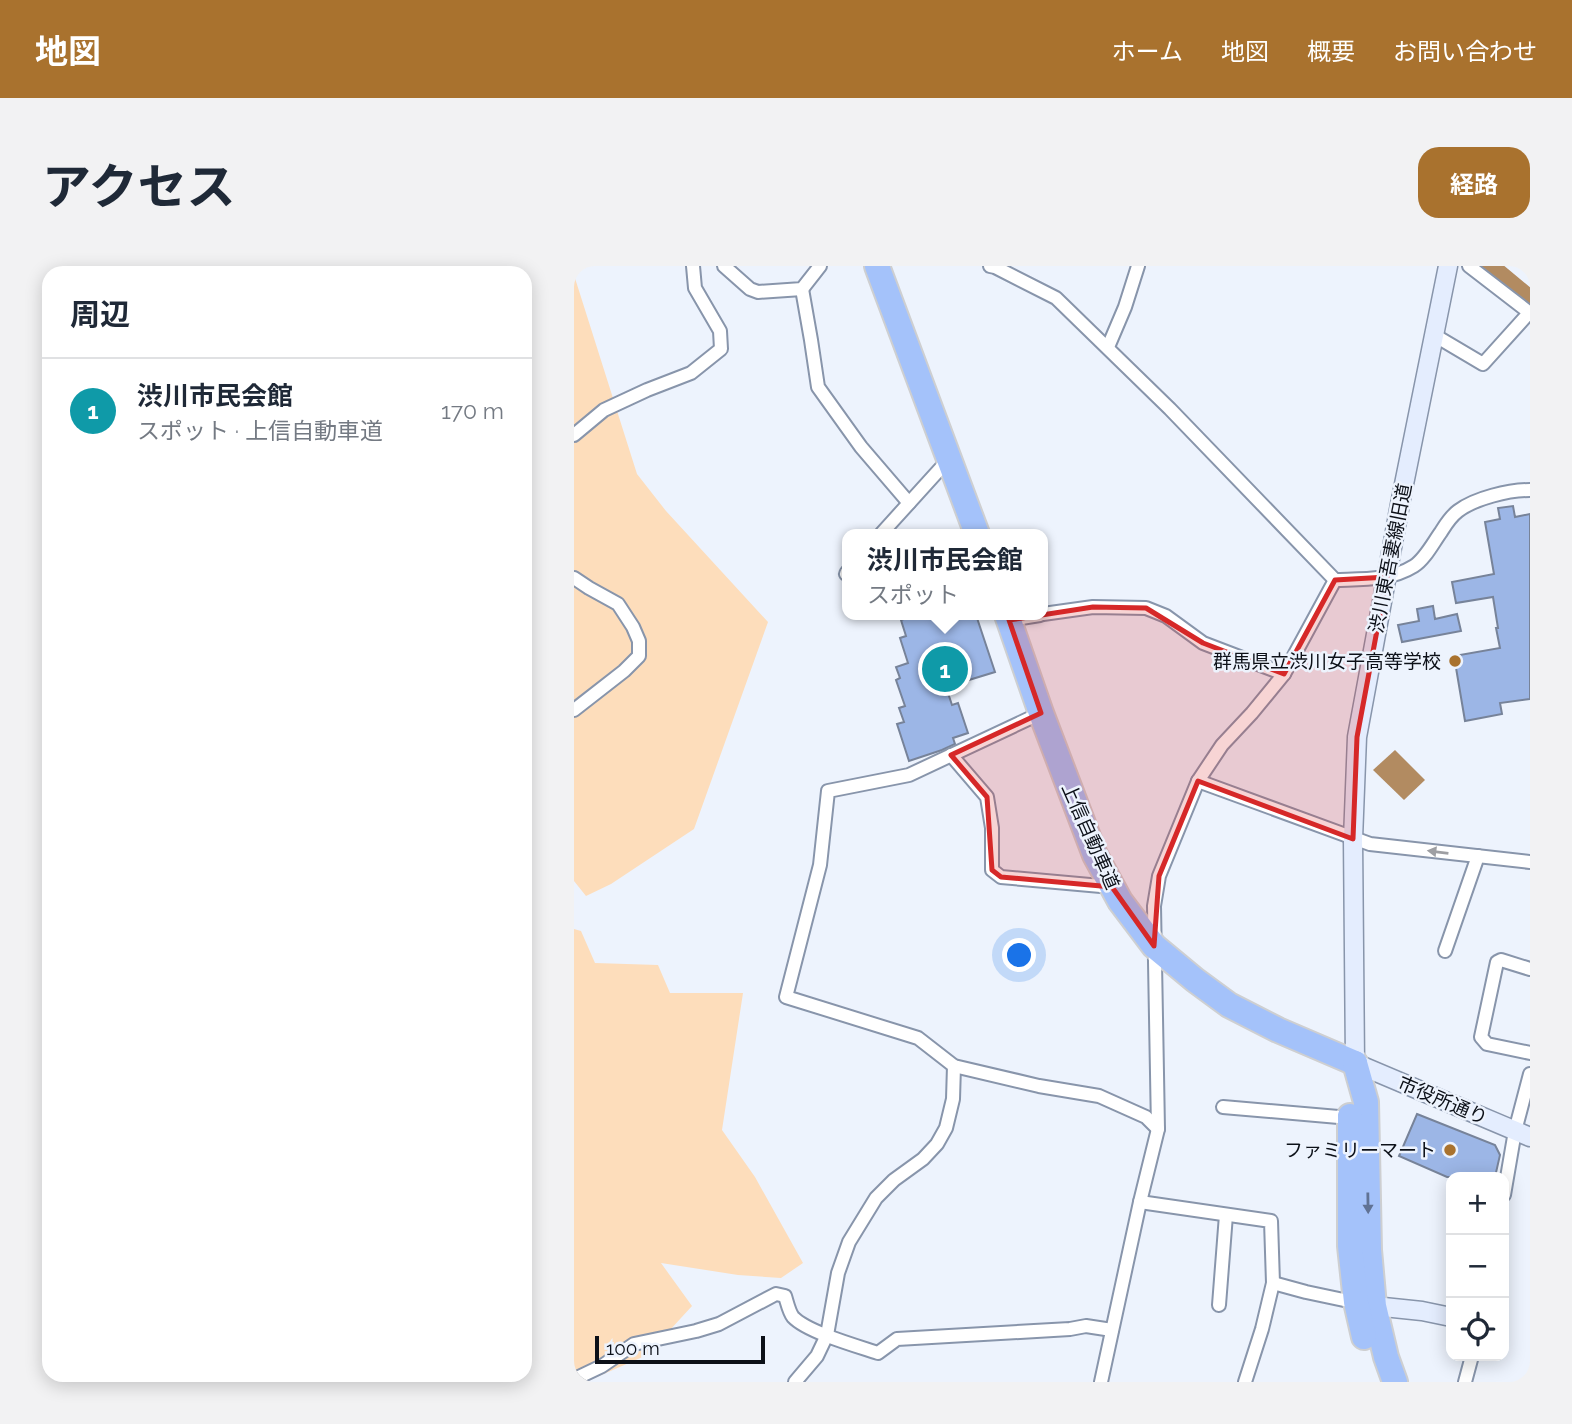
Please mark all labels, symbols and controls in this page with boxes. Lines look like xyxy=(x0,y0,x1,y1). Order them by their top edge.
text: 地図 xyxy=(35,32,101,71)
text: ホーム xyxy=(1112,37,1183,66)
text: 地図 xyxy=(1221,37,1269,66)
text: 概要 xyxy=(1307,37,1355,66)
text: お問い合わせ xyxy=(1393,37,1537,66)
button: 経路 xyxy=(1418,147,1530,218)
text: アクセス xyxy=(42,158,236,215)
text: 周辺 xyxy=(70,297,130,332)
text: 渋川市民会館 xyxy=(137,381,293,411)
text: 1 xyxy=(87,397,99,424)
text: 170 m xyxy=(441,397,504,424)
text: スポット · 上信自動車道 xyxy=(137,417,383,444)
street label: 渋川東吾妻線旧道 xyxy=(1365,481,1415,635)
popup xyxy=(842,529,1048,620)
text: 渋川市民会館 xyxy=(867,545,1023,575)
text: スポット xyxy=(867,581,959,608)
pin: 1 xyxy=(922,643,968,695)
place label: 群馬県立渋川女子高等学校 xyxy=(1213,650,1441,672)
marker: 群馬県立渋川女子高等学校 xyxy=(1447,653,1463,669)
street label: 上信自動車道 xyxy=(1058,779,1124,893)
one-way arrow xyxy=(1427,846,1449,857)
your location xyxy=(1002,938,1036,972)
street label: 市役所通り xyxy=(1395,1071,1491,1129)
place label: ファミリーマート xyxy=(1284,1139,1436,1161)
marker: ファミリーマート xyxy=(1442,1142,1458,1158)
map controls xyxy=(1446,1172,1509,1361)
button: + xyxy=(1446,1172,1509,1235)
one-way arrow xyxy=(1362,1192,1374,1214)
button: − xyxy=(1446,1235,1509,1298)
button: locate xyxy=(1446,1298,1509,1361)
scale bar xyxy=(595,1333,765,1365)
text: 100 m xyxy=(606,1337,660,1359)

